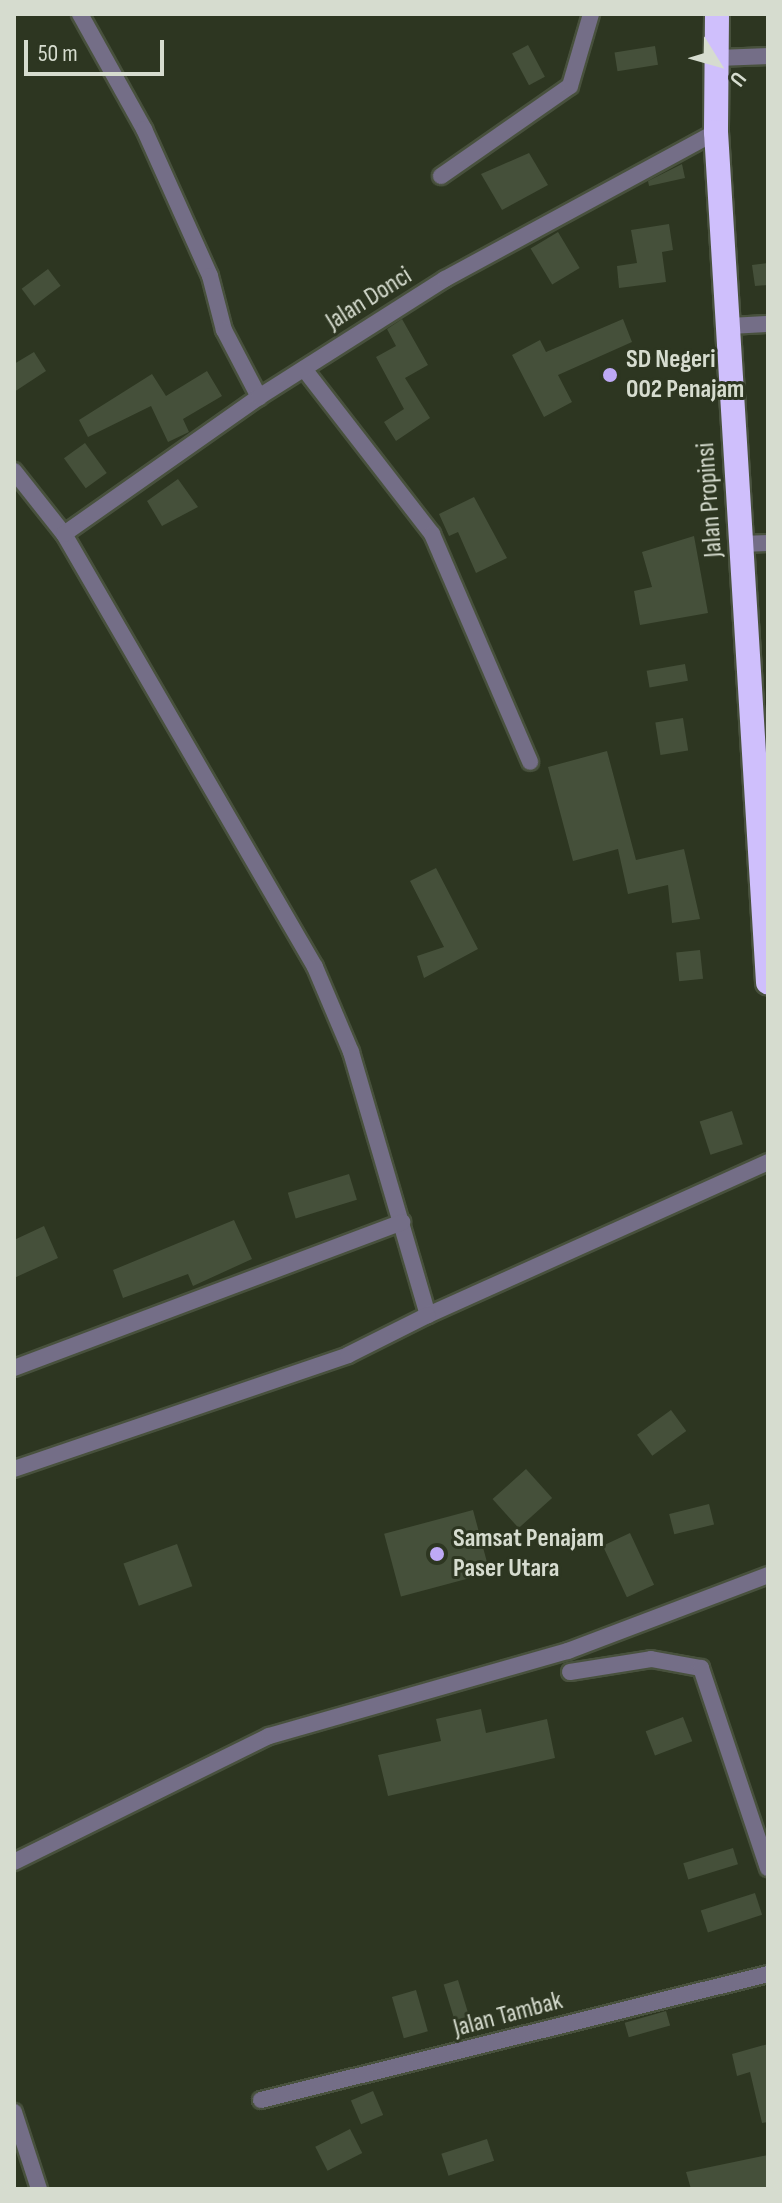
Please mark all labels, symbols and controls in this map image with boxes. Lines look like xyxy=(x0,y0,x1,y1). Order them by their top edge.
scale bar xyxy=(28,24,168,74)
north arrow xyxy=(678,24,758,104)
text: 50 m xyxy=(38,39,78,68)
text: U xyxy=(723,66,752,91)
street label: Jalan Donci xyxy=(320,260,418,338)
place label: SD Negeri 002 Penajam xyxy=(626,344,744,406)
marker: SD Negeri 002 Penajam xyxy=(601,366,619,384)
street label: Jalan Propinsi xyxy=(690,441,730,559)
place label: Samsat Penajam Paser Utara xyxy=(453,1523,604,1584)
marker: Samsat Penajam Paser Utara xyxy=(428,1545,446,1563)
street label: Jalan Tambak xyxy=(450,1985,566,2045)

